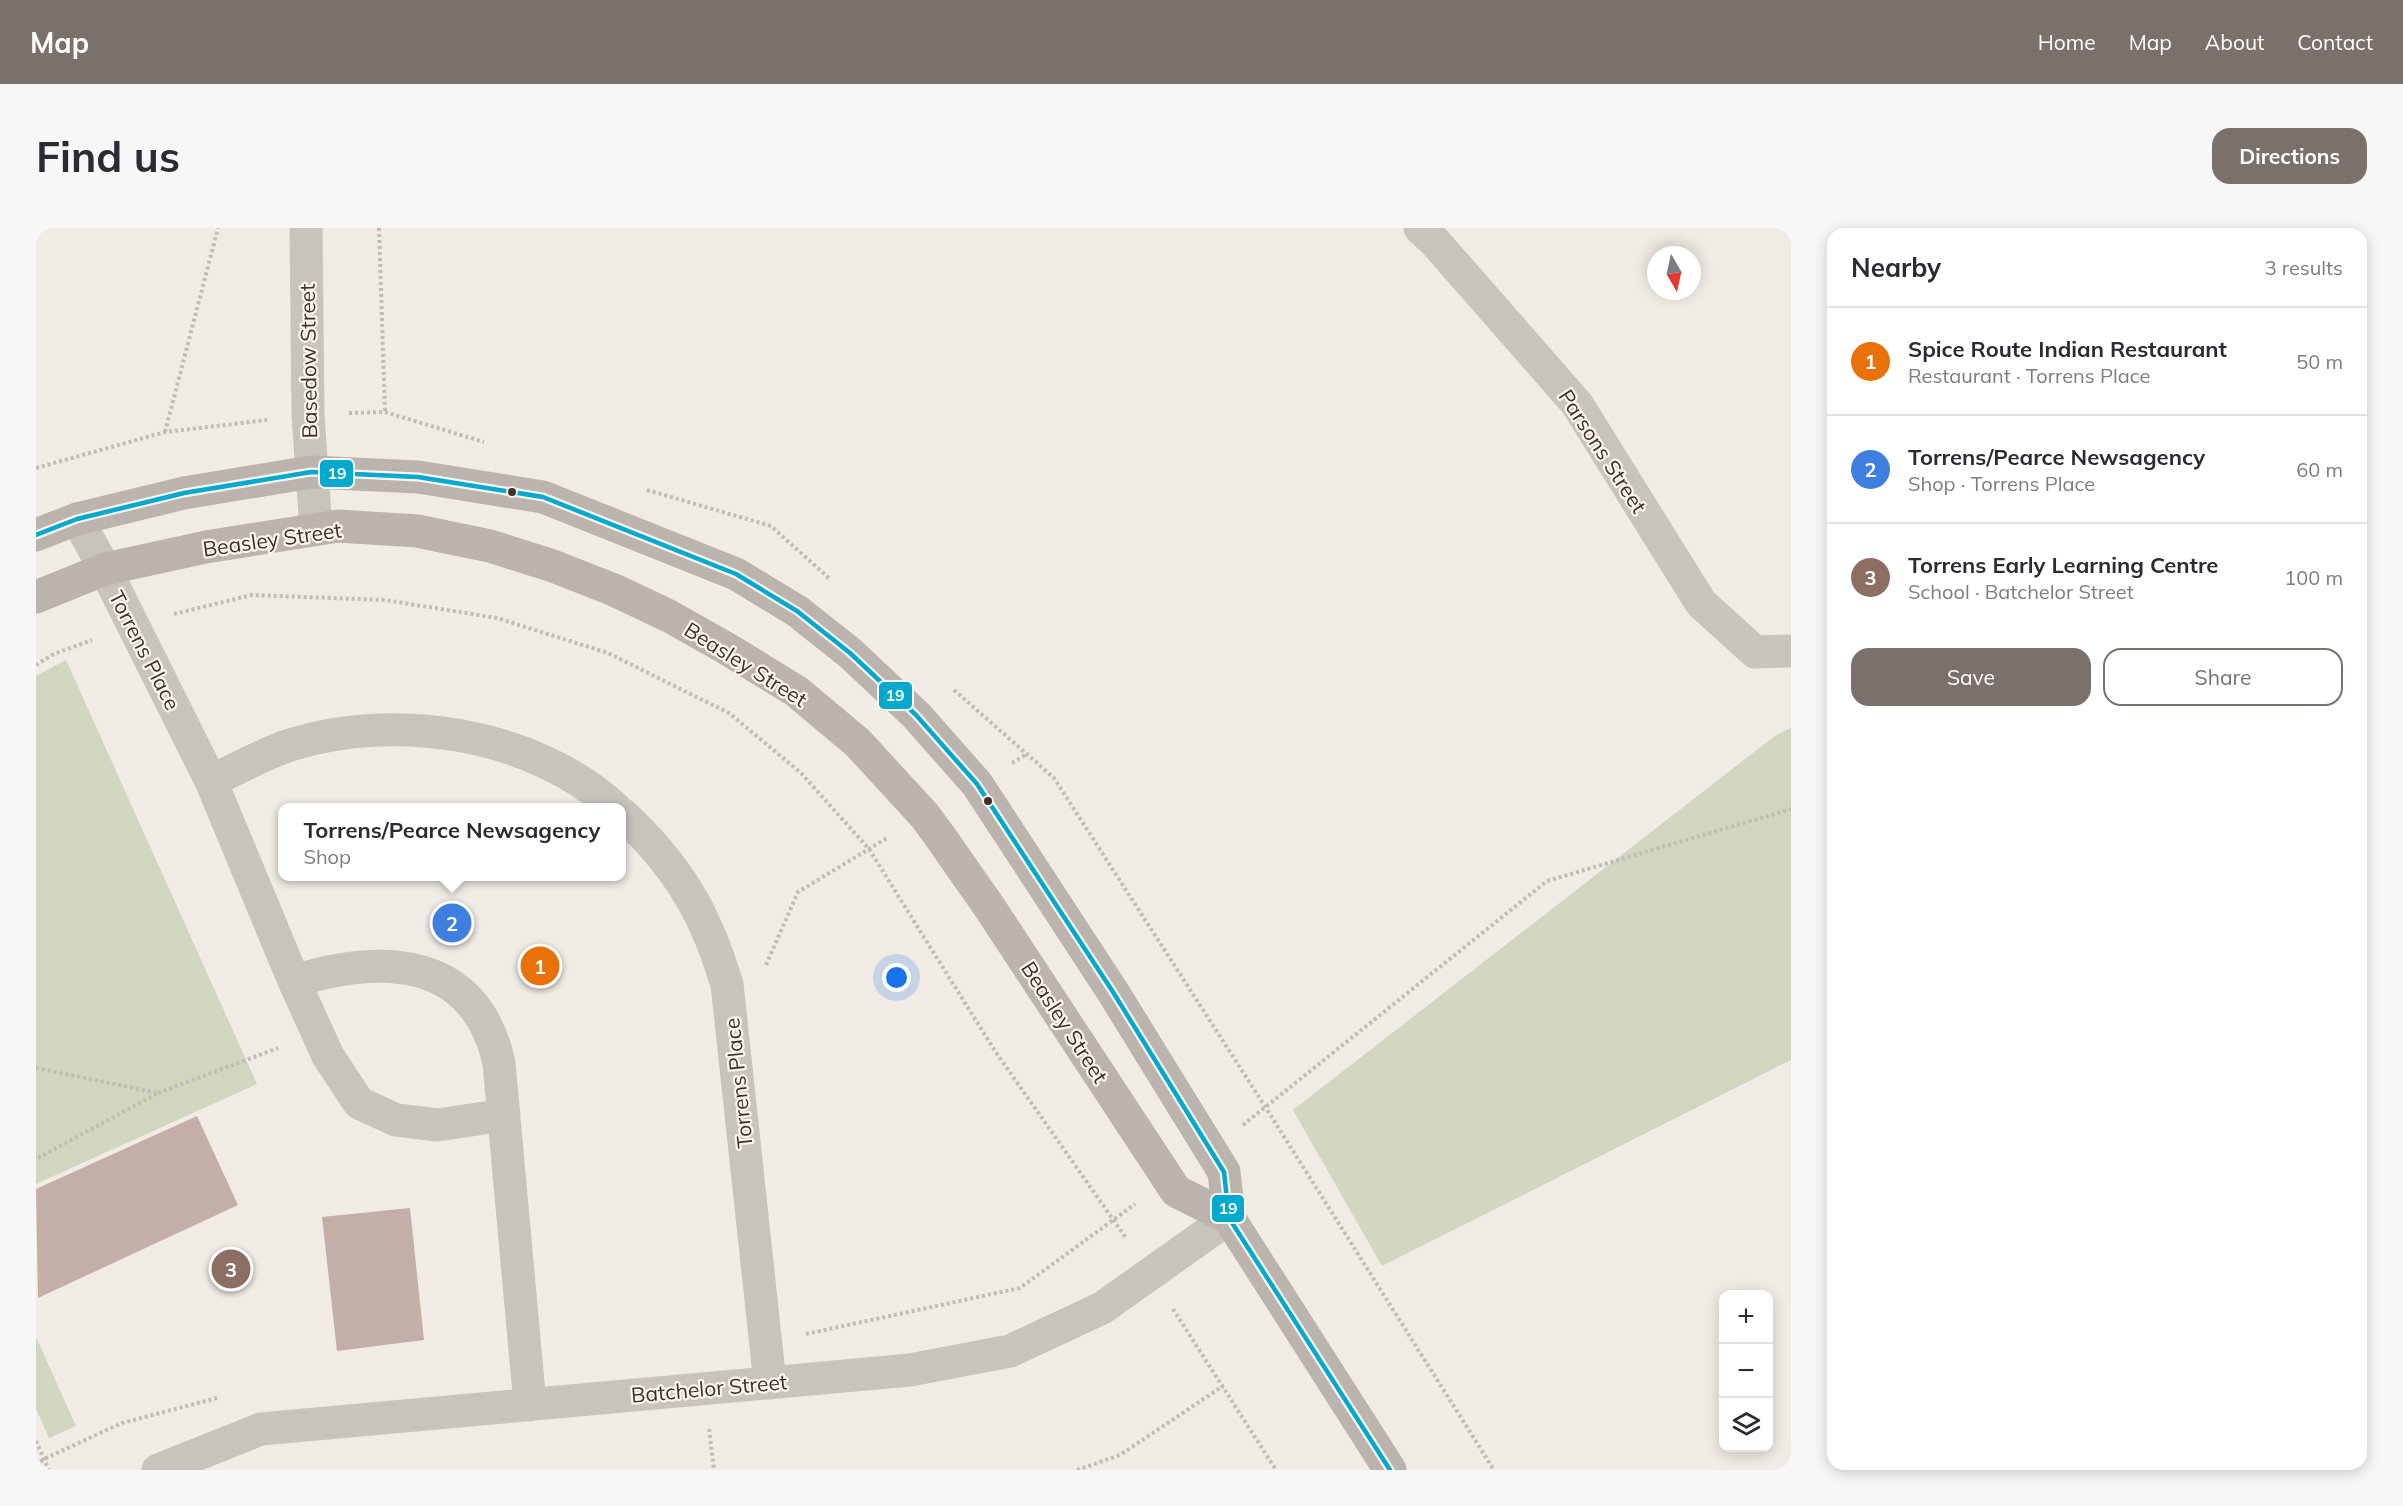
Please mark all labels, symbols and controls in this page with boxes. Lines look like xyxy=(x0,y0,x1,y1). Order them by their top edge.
text: Map xyxy=(30,25,89,60)
text: Home xyxy=(2038,29,2096,55)
text: Map xyxy=(2129,29,2172,55)
text: About xyxy=(2205,29,2264,55)
text: Contact xyxy=(2297,29,2373,55)
button: Directions xyxy=(2212,128,2367,184)
text: Find us xyxy=(36,130,180,183)
north arrow xyxy=(1647,246,1701,300)
text: Nearby xyxy=(1851,251,1941,284)
text: 3 results xyxy=(2265,255,2343,280)
street label: Basedow Street xyxy=(294,283,322,439)
text: Spice Route Indian Restaurant xyxy=(1908,335,2227,363)
text: 1 xyxy=(1865,349,1877,374)
text: 50 m xyxy=(2296,349,2343,374)
text: Restaurant · Torrens Place xyxy=(1908,363,2150,388)
street label: Parsons Street xyxy=(1553,384,1653,518)
text: Torrens/Pearce Newsagency xyxy=(1908,443,2205,471)
text: 2 xyxy=(1865,457,1877,482)
text: 60 m xyxy=(2296,457,2343,482)
line badge: 19 xyxy=(319,459,354,488)
text: 19 xyxy=(327,463,347,483)
text: Shop · Torrens Place xyxy=(1908,471,2095,496)
unlabelled marker xyxy=(506,486,518,498)
street label: Beasley Street xyxy=(201,516,343,562)
text: Torrens Early Learning Centre xyxy=(1908,551,2218,579)
text: 3 xyxy=(1865,565,1877,590)
text: 100 m xyxy=(2284,565,2343,590)
text: School · Batchelor Street xyxy=(1908,579,2134,604)
street label: Torrens Place xyxy=(104,586,186,714)
street label: Beasley Street xyxy=(680,616,812,712)
button: Save xyxy=(1851,648,2091,706)
button: Share xyxy=(2103,648,2343,706)
line badge: 19 xyxy=(878,681,913,710)
text: 19 xyxy=(885,685,905,705)
unlabelled marker xyxy=(982,795,994,807)
popup xyxy=(278,803,626,881)
text: Torrens/Pearce Newsagency xyxy=(303,816,601,844)
text: Shop xyxy=(303,844,351,869)
pin: 2 xyxy=(432,900,472,946)
pin: 1 xyxy=(520,944,560,988)
street label: Beasley Street xyxy=(1016,956,1114,1088)
your location xyxy=(882,963,911,992)
street label: Torrens Place xyxy=(718,1017,758,1149)
line badge: 19 xyxy=(1211,1194,1245,1223)
text: 19 xyxy=(1218,1198,1238,1218)
pin: 3 xyxy=(212,1246,250,1292)
map controls xyxy=(1719,1290,1773,1452)
button: + xyxy=(1719,1290,1773,1344)
button: − xyxy=(1719,1344,1773,1398)
street label: Batchelor Street xyxy=(630,1368,788,1408)
button: layers xyxy=(1719,1398,1773,1452)

